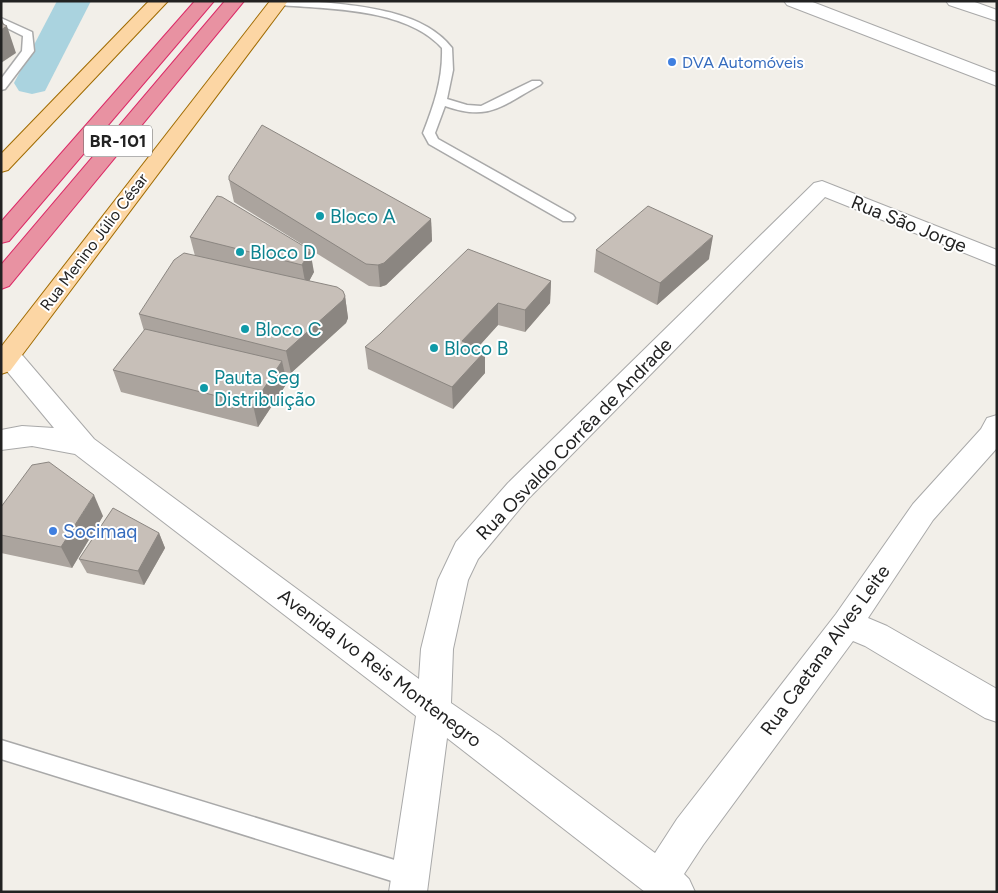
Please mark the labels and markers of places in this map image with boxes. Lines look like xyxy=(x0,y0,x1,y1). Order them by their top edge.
place label: DVA Automóveis xyxy=(682,53,804,72)
marker: DVA Automóveis xyxy=(666,56,678,68)
place label: Bloco A xyxy=(330,205,396,228)
marker: Bloco A xyxy=(314,210,326,222)
place label: Bloco D xyxy=(250,241,316,264)
marker: Bloco D xyxy=(234,246,246,258)
place label: Bloco C xyxy=(255,318,322,341)
marker: Bloco C xyxy=(239,323,251,335)
place label: Bloco B xyxy=(444,337,508,360)
marker: Bloco B xyxy=(428,342,440,354)
place label: Pauta Seg Distribuição xyxy=(214,366,315,411)
marker: Pauta Seg Distribuição xyxy=(198,382,210,394)
place label: Socimaq xyxy=(63,520,137,543)
marker: Socimaq xyxy=(47,525,59,537)

